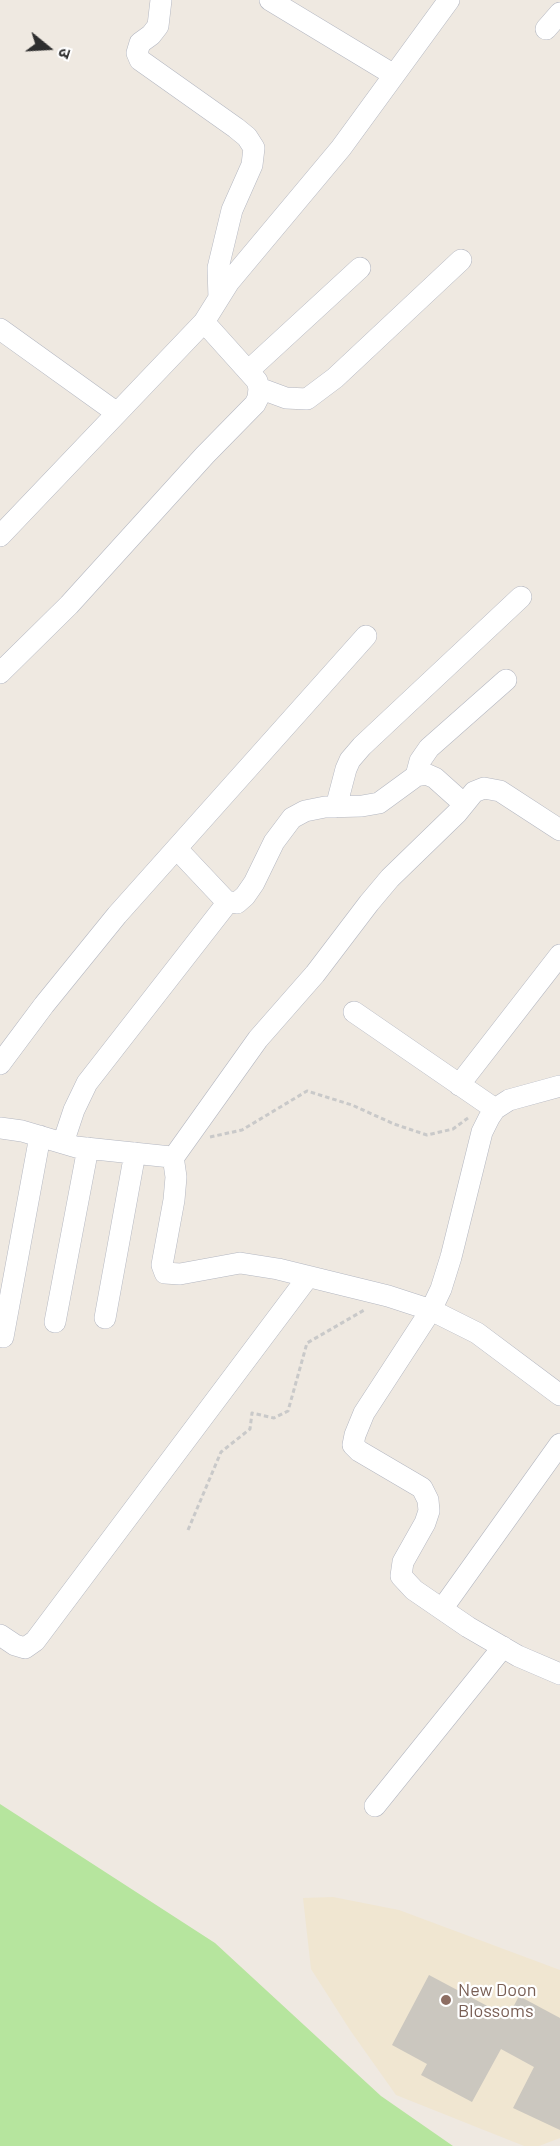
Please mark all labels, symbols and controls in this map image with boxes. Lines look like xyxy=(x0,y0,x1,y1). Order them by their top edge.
north arrow xyxy=(18,18,78,78)
text: उ xyxy=(55,46,76,61)
place label: New Doon Blossoms xyxy=(458,1979,537,2022)
marker: New Doon Blossoms xyxy=(439,1993,453,2007)

